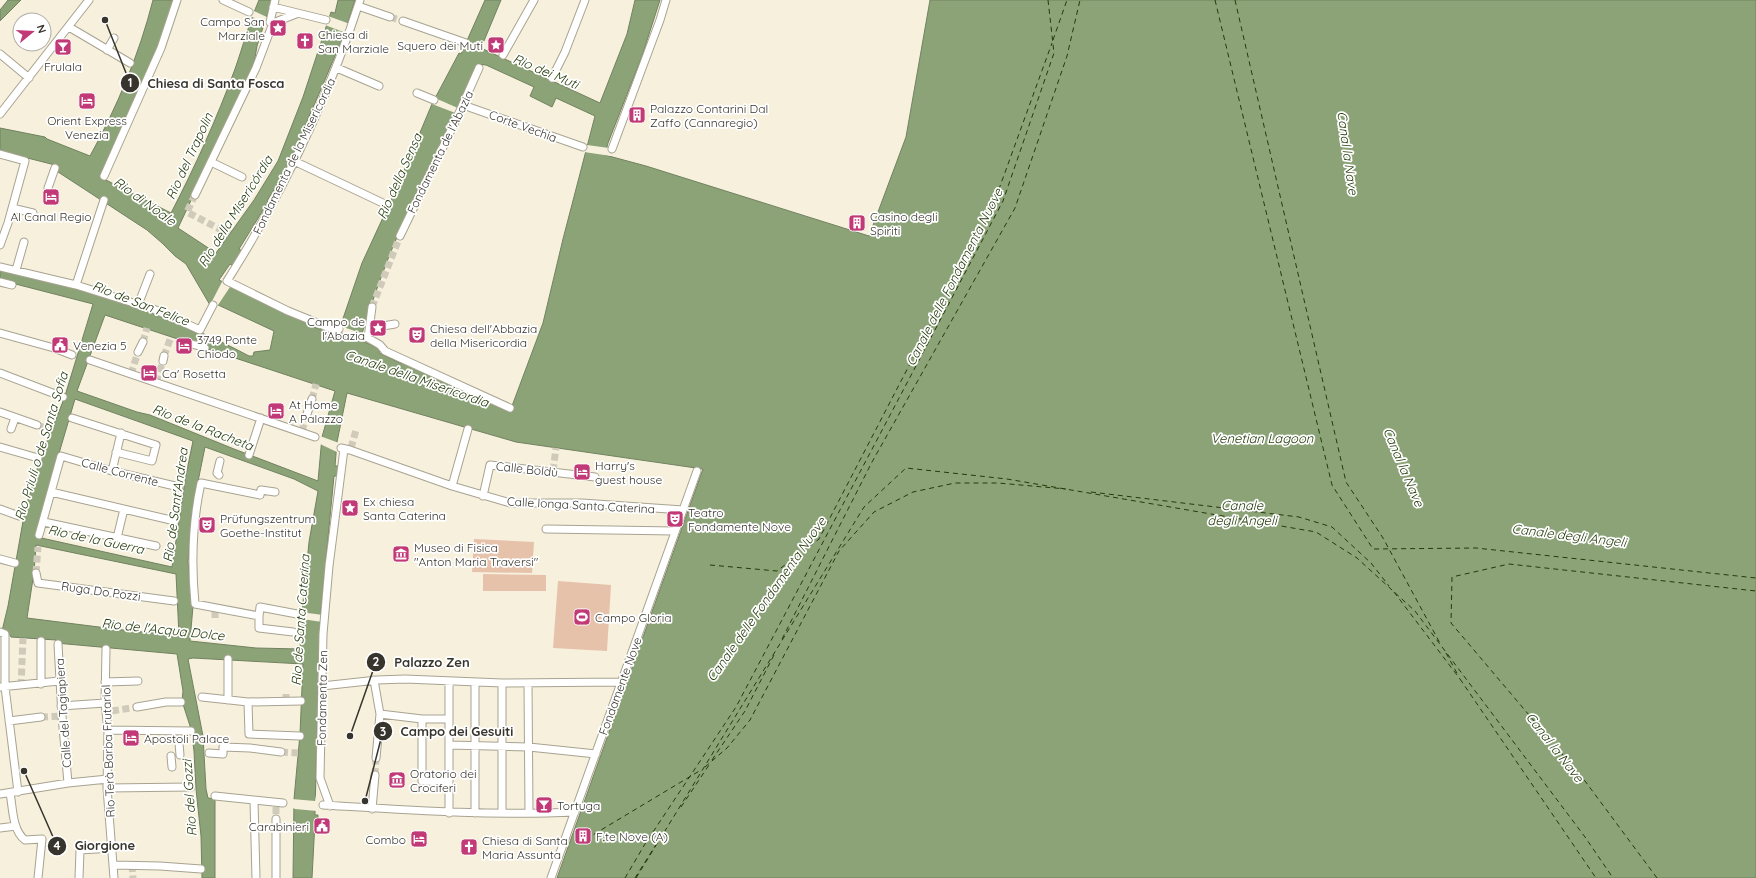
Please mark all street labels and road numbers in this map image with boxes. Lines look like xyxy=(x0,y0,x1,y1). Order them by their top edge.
street label: Fondamenta de la Misericordia xyxy=(249,75,339,237)
street label: Fondamenta de l'Abazia xyxy=(404,88,476,216)
street label: Corte Vechia xyxy=(487,107,559,145)
street label: Calle Corrente xyxy=(80,455,160,490)
street label: Calle Boldù xyxy=(495,458,559,480)
street label: Calle longa Santa Caterina xyxy=(507,494,655,516)
street label: Ruga Do Pozzi xyxy=(60,578,142,604)
street label: Fondamente Nove xyxy=(595,635,645,737)
street label: Fondamenta Zen xyxy=(314,650,330,746)
street label: Calle del Tagiapiera xyxy=(52,658,74,768)
street label: Rio Terà Barba Frutariol xyxy=(98,684,118,818)

